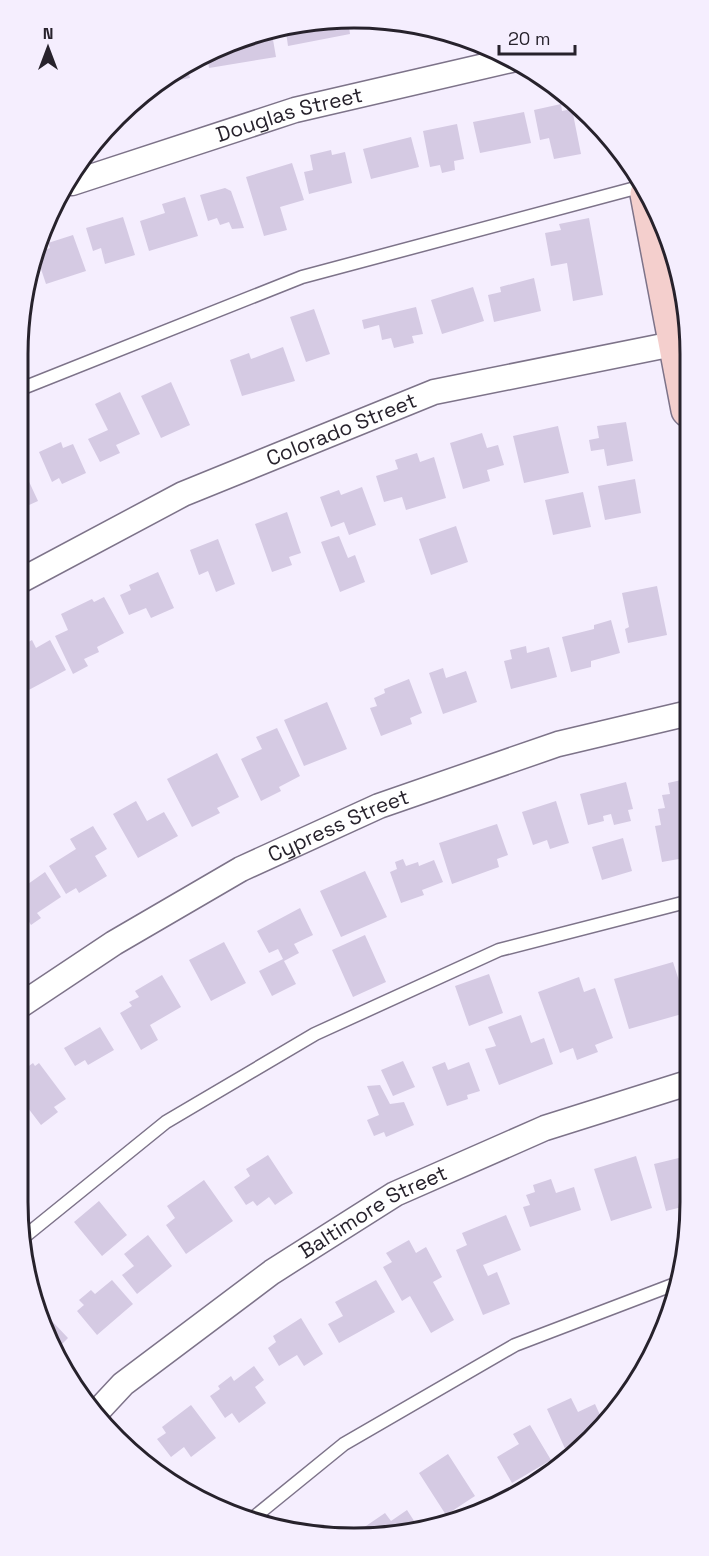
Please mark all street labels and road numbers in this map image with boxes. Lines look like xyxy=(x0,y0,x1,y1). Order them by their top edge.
street label: Douglas Street xyxy=(213,81,365,148)
street label: Colorado Street xyxy=(262,387,420,472)
street label: Cypress Street xyxy=(263,783,412,868)
street label: Baltimore Street xyxy=(294,1159,451,1264)

